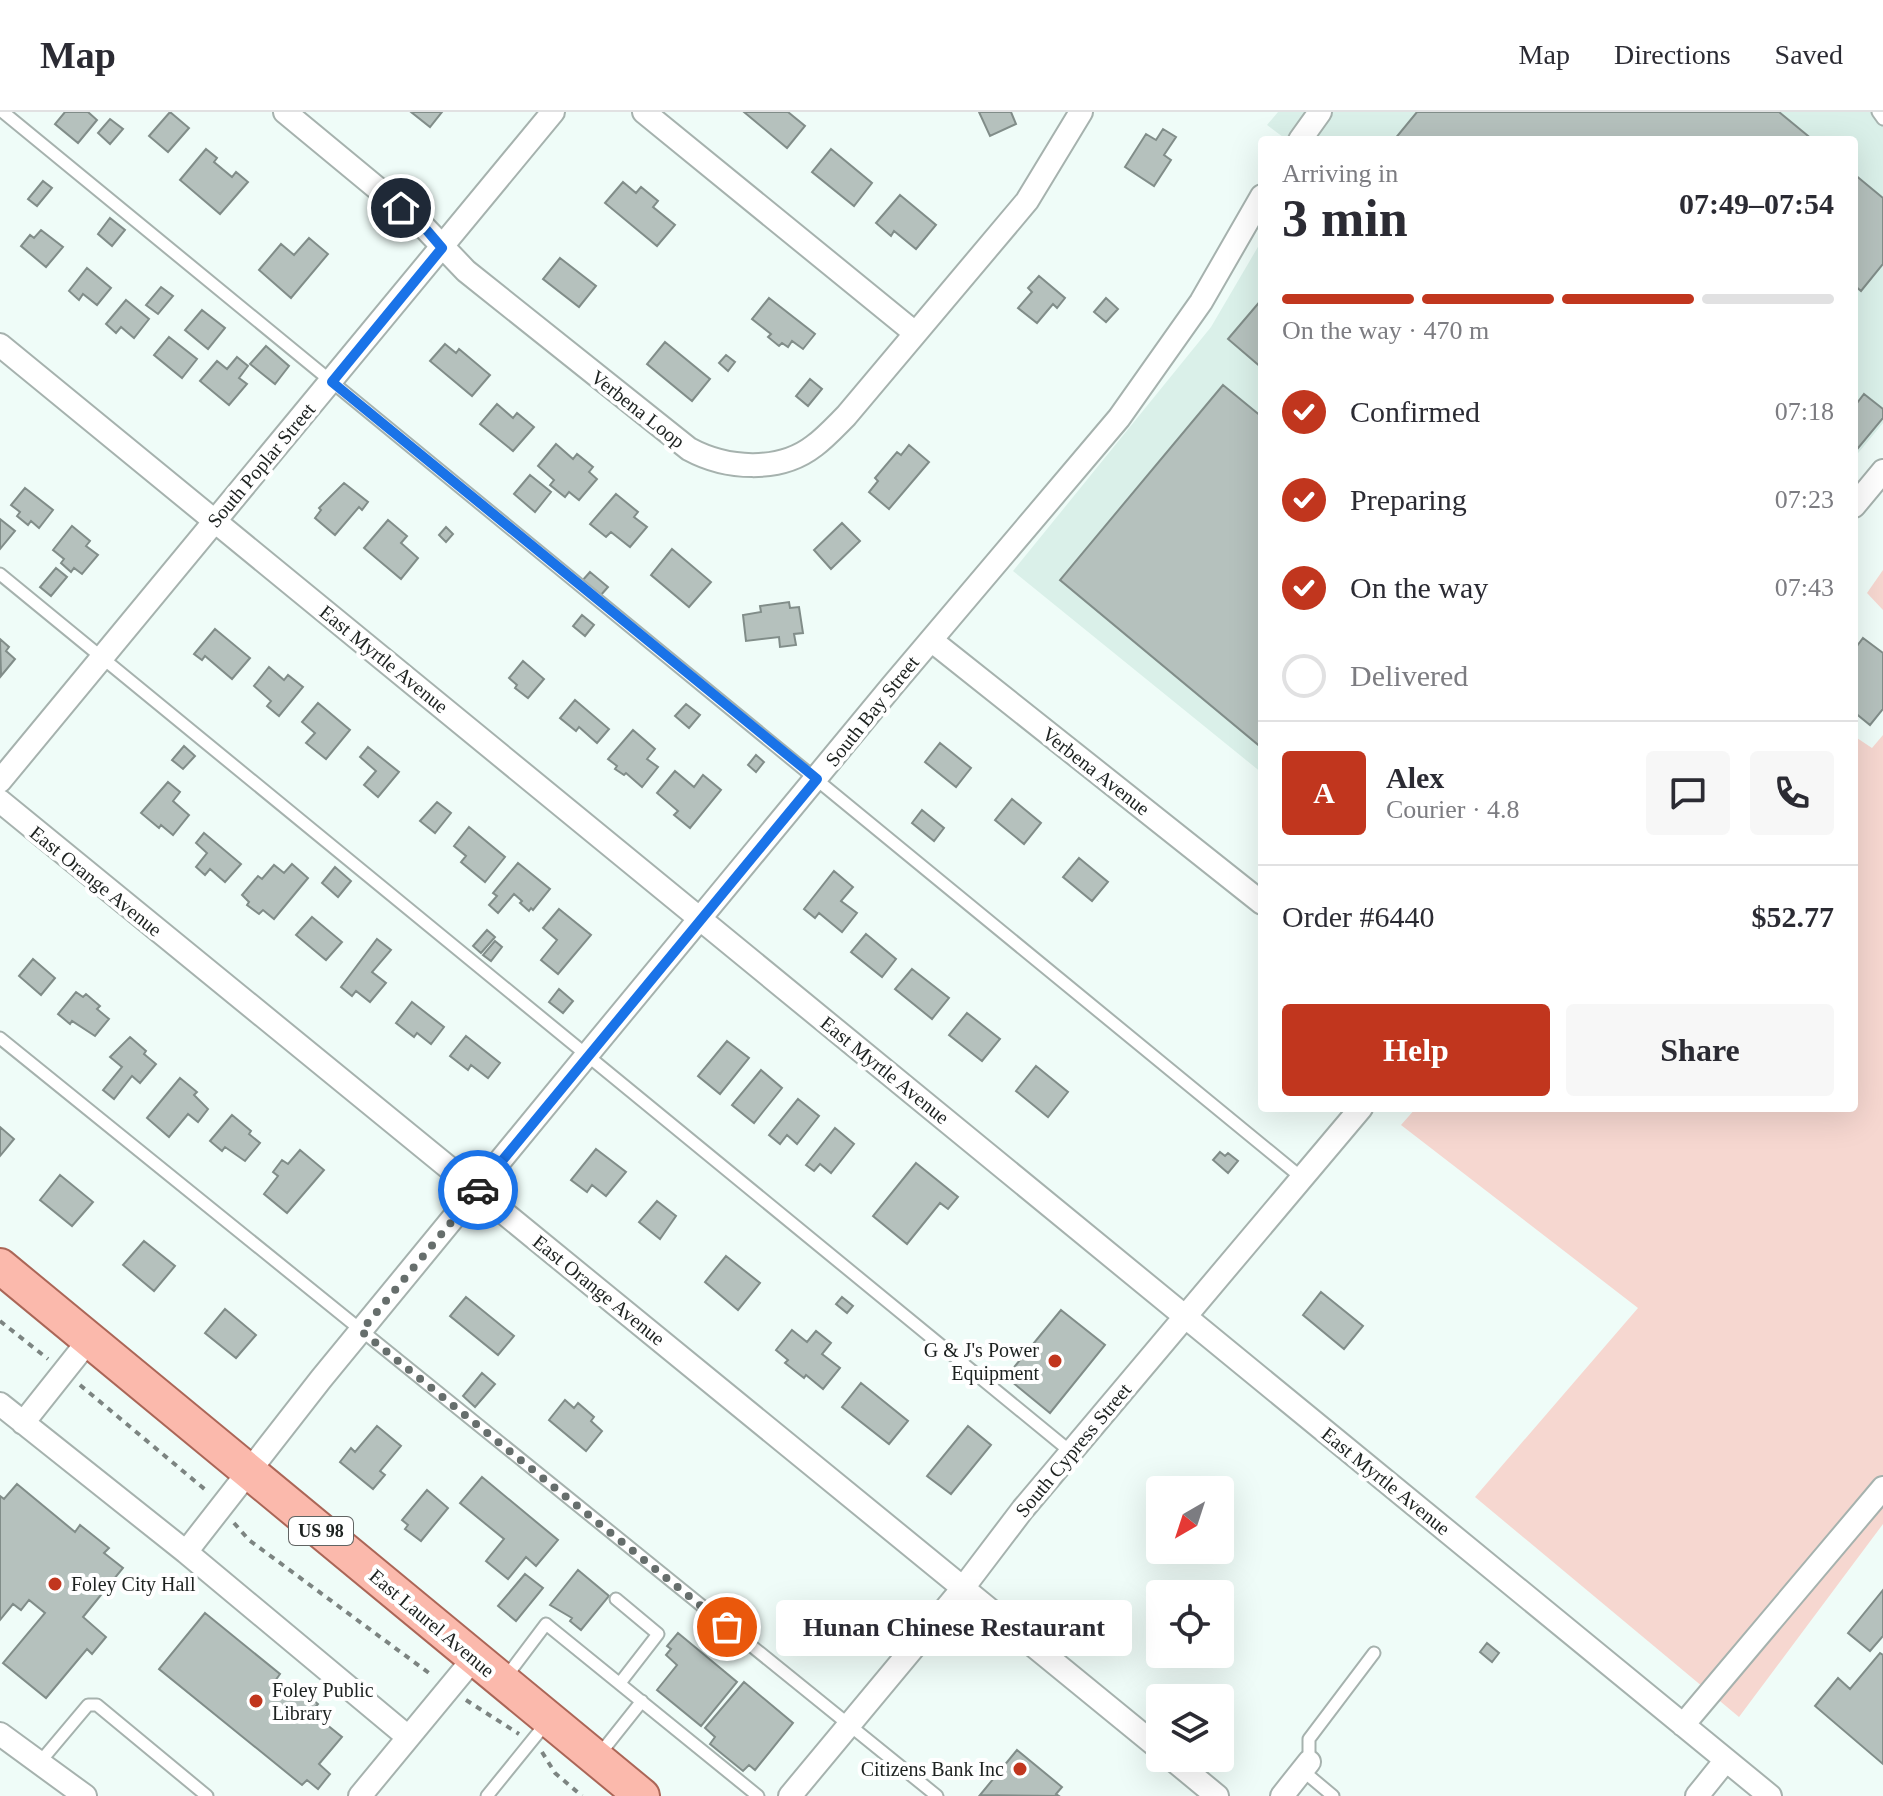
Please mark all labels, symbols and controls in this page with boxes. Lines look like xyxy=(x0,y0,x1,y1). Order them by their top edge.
text: Map xyxy=(40,34,116,76)
text: Map xyxy=(1519,39,1570,70)
text: Directions xyxy=(1614,39,1731,70)
text: Saved xyxy=(1775,39,1843,70)
text: Arriving in xyxy=(1282,159,1398,188)
pin xyxy=(367,174,435,242)
icon: home xyxy=(379,186,423,230)
text: 07:49–07:54 xyxy=(1679,187,1834,220)
text: 3 min xyxy=(1282,190,1408,247)
text: On the way · 470 m xyxy=(1282,316,1489,345)
street label: Verbena Loop xyxy=(586,366,689,453)
icon: check xyxy=(1282,390,1326,434)
text: Confirmed xyxy=(1350,395,1480,428)
text: 07:18 xyxy=(1775,397,1834,426)
street label: South Poplar Street xyxy=(203,398,320,532)
icon: check xyxy=(1282,478,1326,522)
text: Preparing xyxy=(1350,483,1467,516)
text: 07:23 xyxy=(1775,485,1834,514)
icon: check xyxy=(1282,566,1326,610)
text: On the way xyxy=(1350,571,1488,604)
text: 07:43 xyxy=(1775,573,1834,602)
street label: East Myrtle Avenue xyxy=(315,601,453,718)
street label: South Bay Street xyxy=(821,651,924,771)
text: Delivered xyxy=(1350,659,1468,692)
street label: Verbena Avenue xyxy=(1038,722,1154,820)
button: chat xyxy=(1646,751,1730,835)
button: phone xyxy=(1750,751,1834,835)
text: Alex xyxy=(1386,761,1444,794)
text: A xyxy=(1313,776,1335,809)
text: Courier · 4.8 xyxy=(1386,795,1520,824)
street label: East Orange Avenue xyxy=(25,821,166,942)
text: Order #6440 xyxy=(1282,900,1434,933)
text: $52.77 xyxy=(1752,900,1834,933)
button: Help xyxy=(1282,1004,1550,1096)
button: Share xyxy=(1566,1004,1834,1096)
street label: East Myrtle Avenue xyxy=(816,1012,954,1129)
courier xyxy=(438,1150,518,1230)
icon: car xyxy=(456,1168,500,1212)
street label: East Orange Avenue xyxy=(528,1230,669,1351)
place label: G & J's Power Equipment xyxy=(924,1339,1039,1385)
marker: G & J's Power Equipment xyxy=(1046,1352,1064,1370)
street label: South Cypress Street xyxy=(1011,1378,1136,1522)
street label: East Myrtle Avenue xyxy=(1317,1423,1455,1540)
north arrow xyxy=(1146,1476,1234,1564)
map controls xyxy=(1146,1476,1234,1772)
road number: US 98 xyxy=(289,1517,353,1545)
street label: East Laurel Avenue xyxy=(365,1564,499,1682)
place label: Foley City Hall xyxy=(71,1573,196,1596)
marker: Foley City Hall xyxy=(46,1575,64,1593)
button: locate xyxy=(1146,1580,1234,1668)
pin xyxy=(693,1593,761,1661)
callout: Hunan Chinese Restaurant xyxy=(775,1599,1131,1655)
icon: bag xyxy=(705,1605,749,1649)
text: Hunan Chinese Restaurant xyxy=(803,1613,1105,1642)
place label: Foley Public Library xyxy=(272,1679,374,1725)
button: layers xyxy=(1146,1684,1234,1772)
marker: Foley Public Library xyxy=(247,1692,265,1710)
place label: Citizens Bank Inc xyxy=(861,1758,1004,1780)
marker: Citizens Bank Inc xyxy=(1011,1760,1029,1778)

